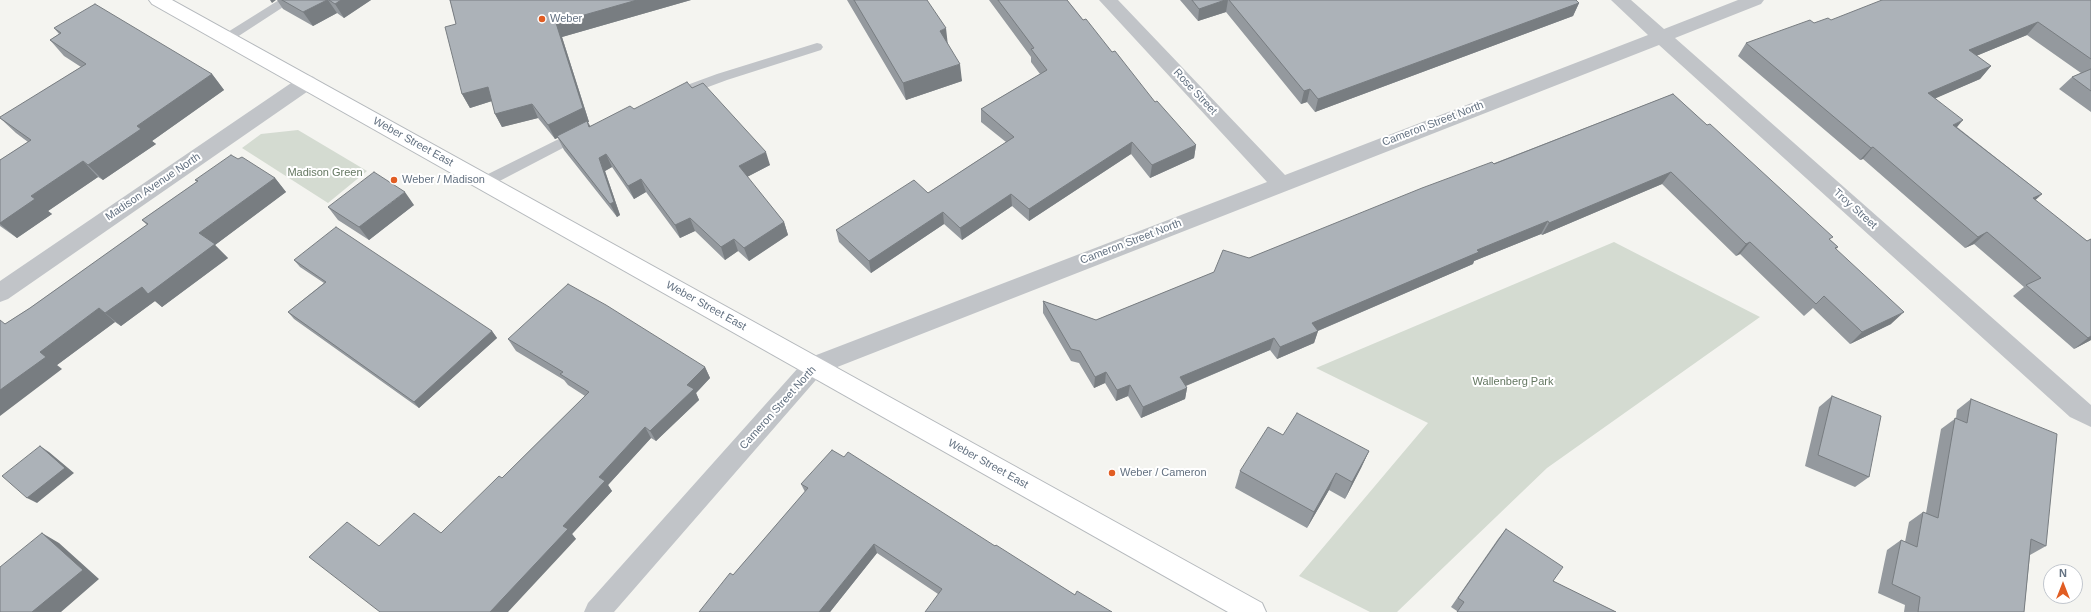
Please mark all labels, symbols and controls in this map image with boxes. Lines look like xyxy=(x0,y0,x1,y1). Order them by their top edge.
place label: Weber xyxy=(550,12,582,26)
marker: Weber xyxy=(537,14,547,24)
street label: Rose Street xyxy=(1170,66,1220,118)
street label: Cameron Street North xyxy=(1380,99,1486,149)
street label: Weber Street East xyxy=(371,114,455,170)
street label: Madison Avenue North xyxy=(103,150,203,224)
park label: Madison Green xyxy=(287,166,363,180)
place label: Weber / Madison xyxy=(402,173,485,187)
marker: Weber / Madison xyxy=(389,175,399,185)
street label: Troy Street xyxy=(1831,186,1879,232)
street label: Cameron Street North xyxy=(1078,217,1184,267)
street label: Weber Street East xyxy=(664,278,748,334)
street label: Cameron Street North xyxy=(737,364,819,452)
park label: Wallenberg Park xyxy=(1473,375,1553,389)
street label: Weber Street East xyxy=(946,436,1030,492)
place label: Weber / Cameron xyxy=(1120,466,1207,480)
marker: Weber / Cameron xyxy=(1107,468,1117,478)
north arrow xyxy=(2043,564,2083,604)
text: N xyxy=(2059,567,2067,579)

